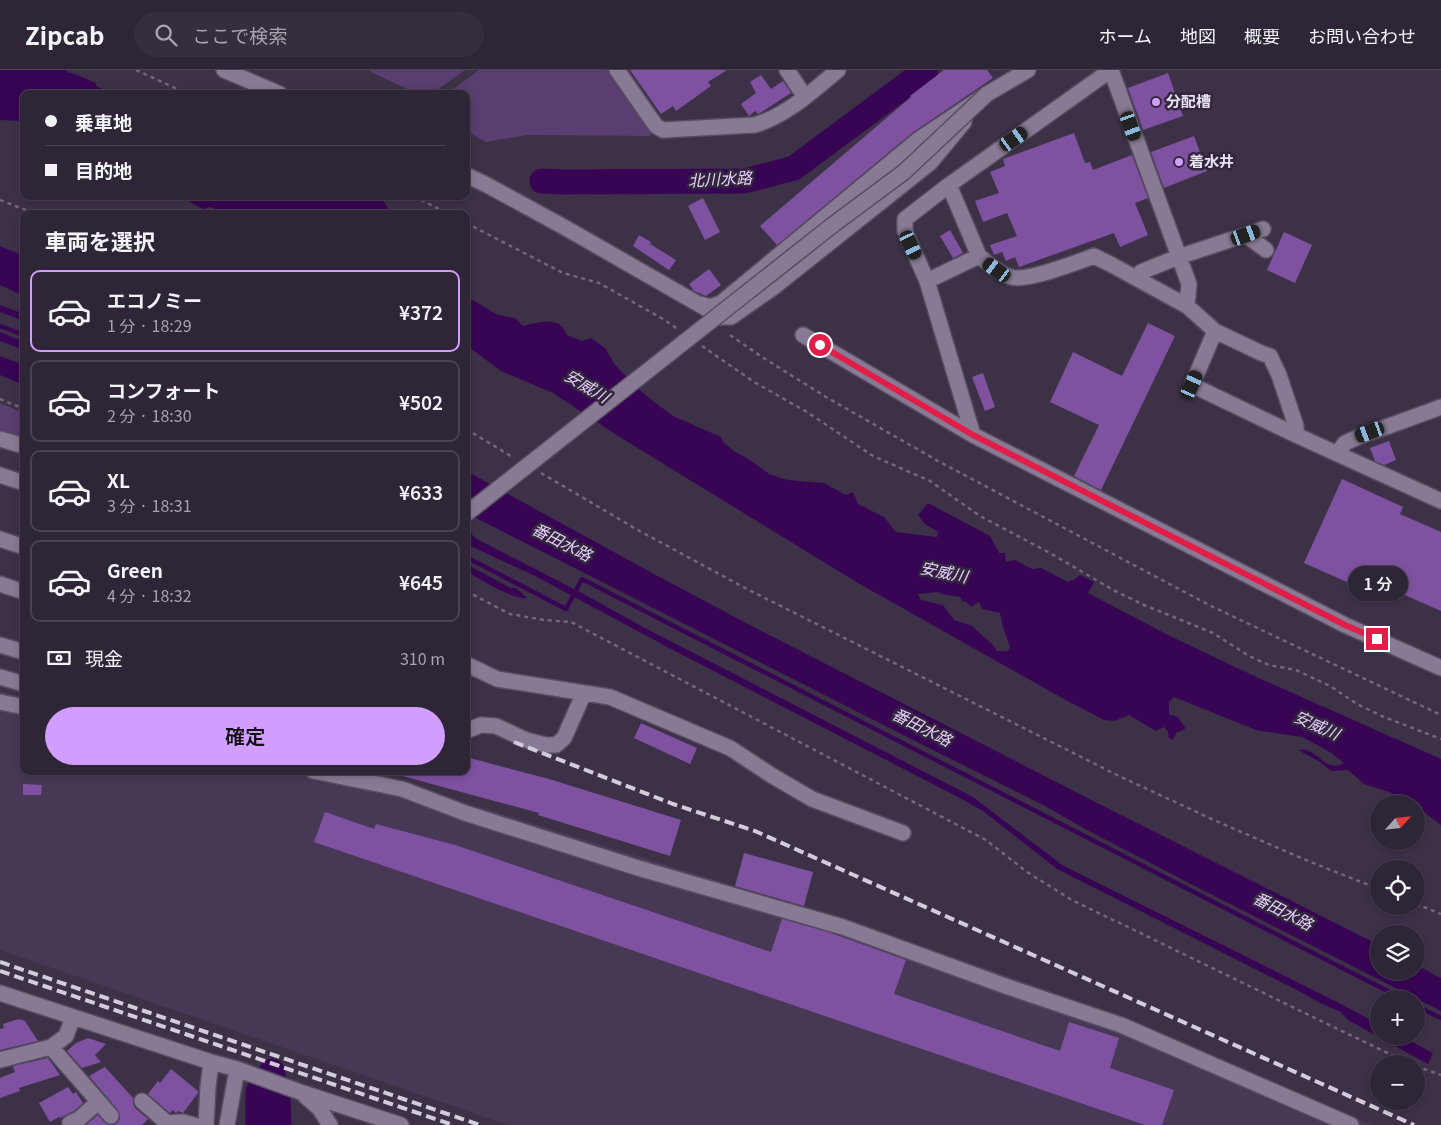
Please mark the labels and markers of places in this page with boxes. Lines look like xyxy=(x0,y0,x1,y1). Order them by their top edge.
place label: 分配槽 xyxy=(1166,90,1211,111)
marker: 分配槽 xyxy=(1150,96,1162,108)
place label: 着水井 xyxy=(1189,150,1234,171)
marker: 着水井 xyxy=(1173,156,1185,168)

